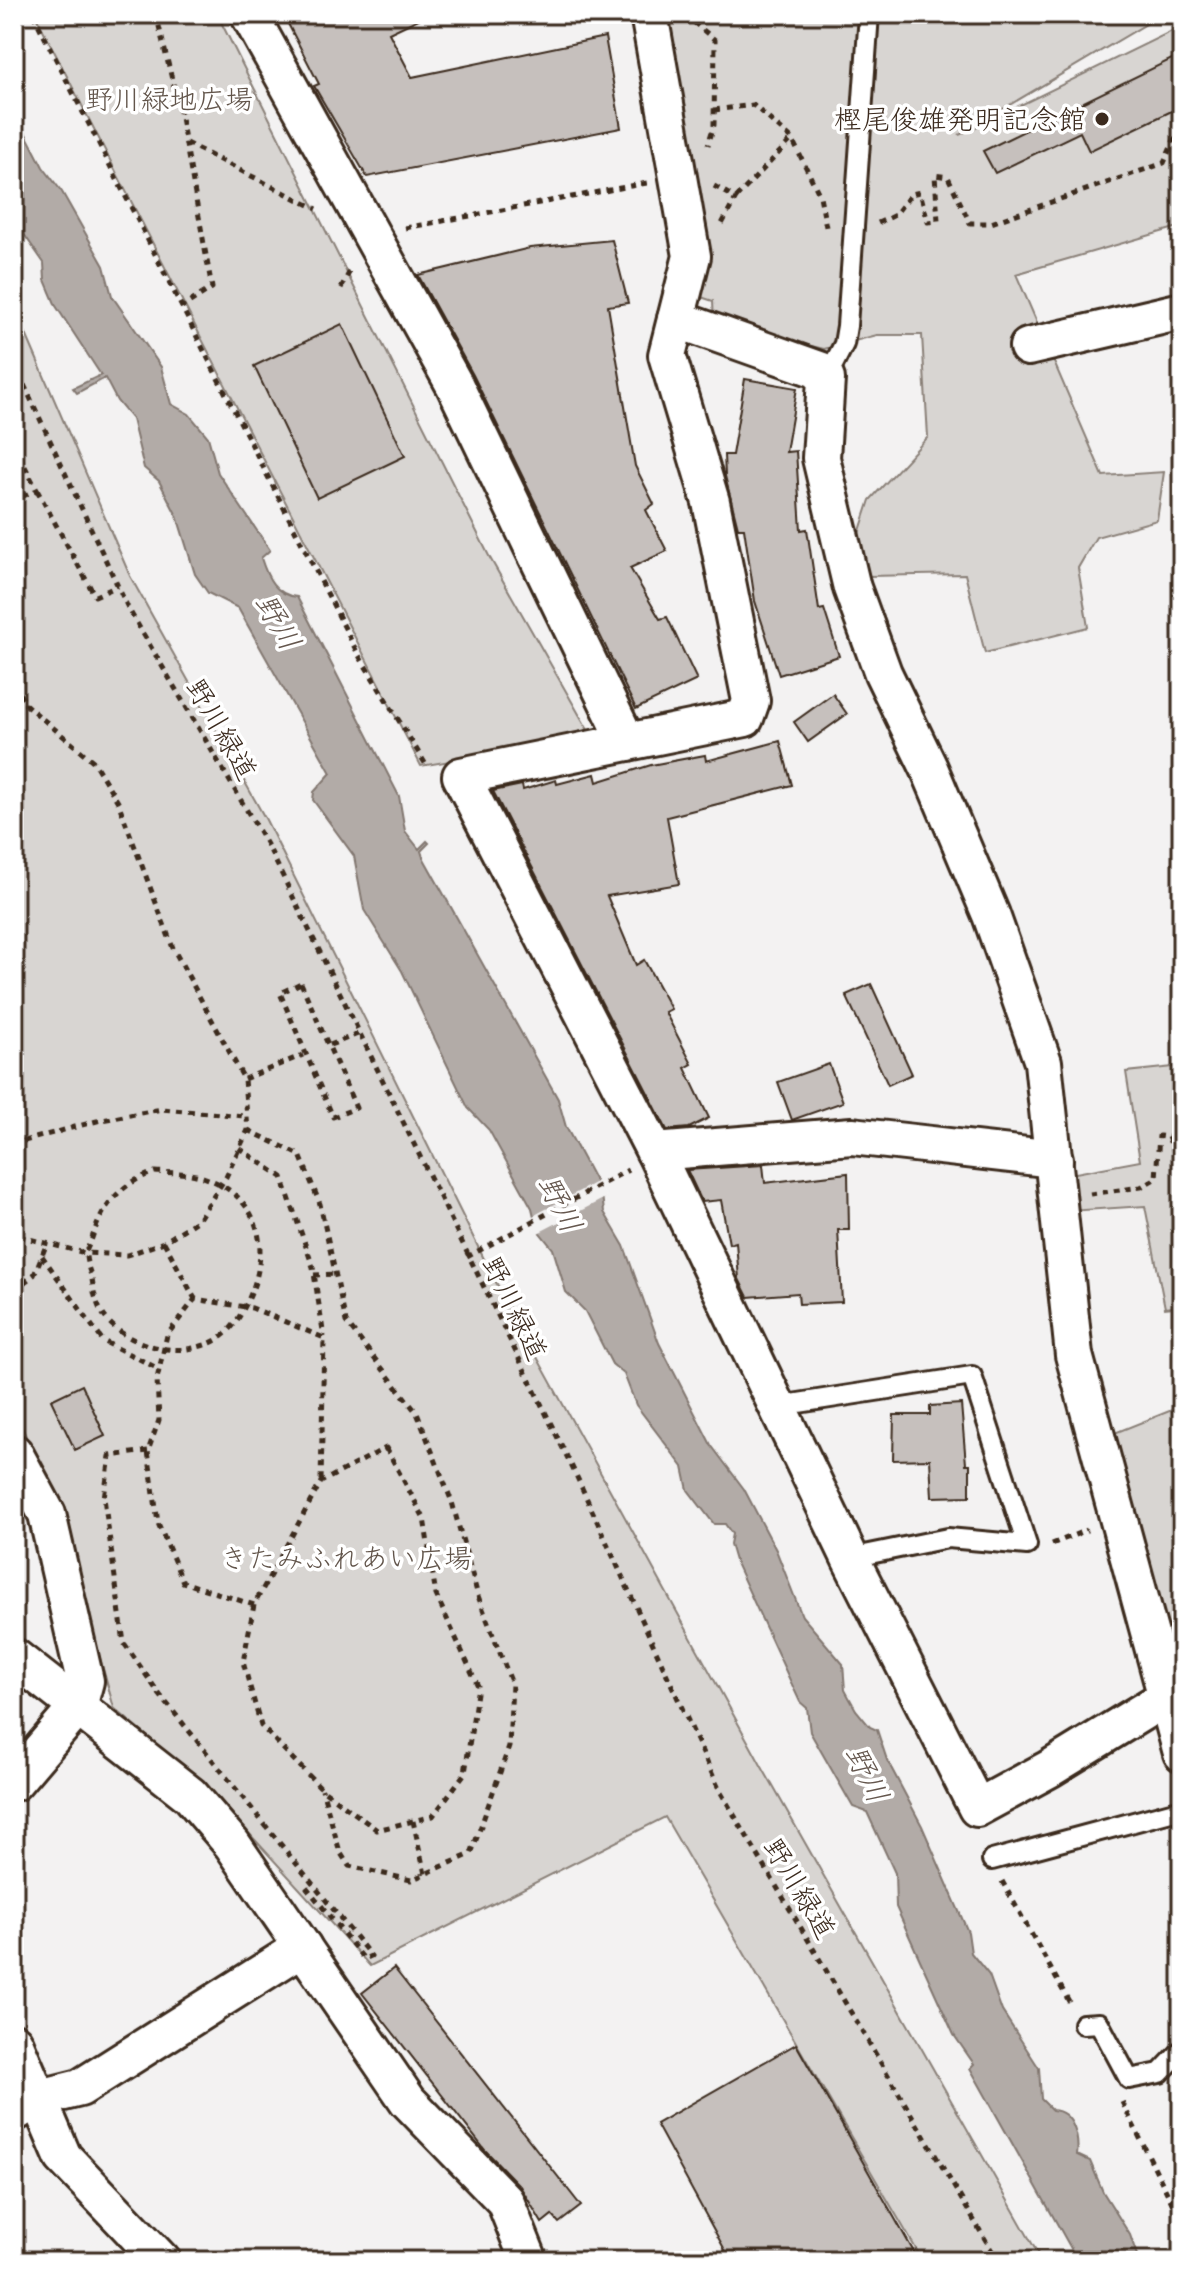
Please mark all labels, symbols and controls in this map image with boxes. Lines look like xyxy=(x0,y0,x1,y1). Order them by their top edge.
park label: 野川緑地広場 xyxy=(85,84,253,124)
place label: 樫尾俊雄発明記念館 xyxy=(834,104,1086,144)
marker: 樫尾俊雄発明記念館 xyxy=(1093,110,1111,128)
water label: 野川 xyxy=(240,588,308,661)
street label: 野川緑道 xyxy=(172,673,263,790)
water label: 野川 xyxy=(523,1170,589,1243)
street label: 野川緑道 xyxy=(468,1251,553,1369)
park label: きたみふれあい広場 xyxy=(220,1543,472,1583)
water label: 野川 xyxy=(830,1740,895,1812)
street label: 野川緑道 xyxy=(750,1832,842,1949)

